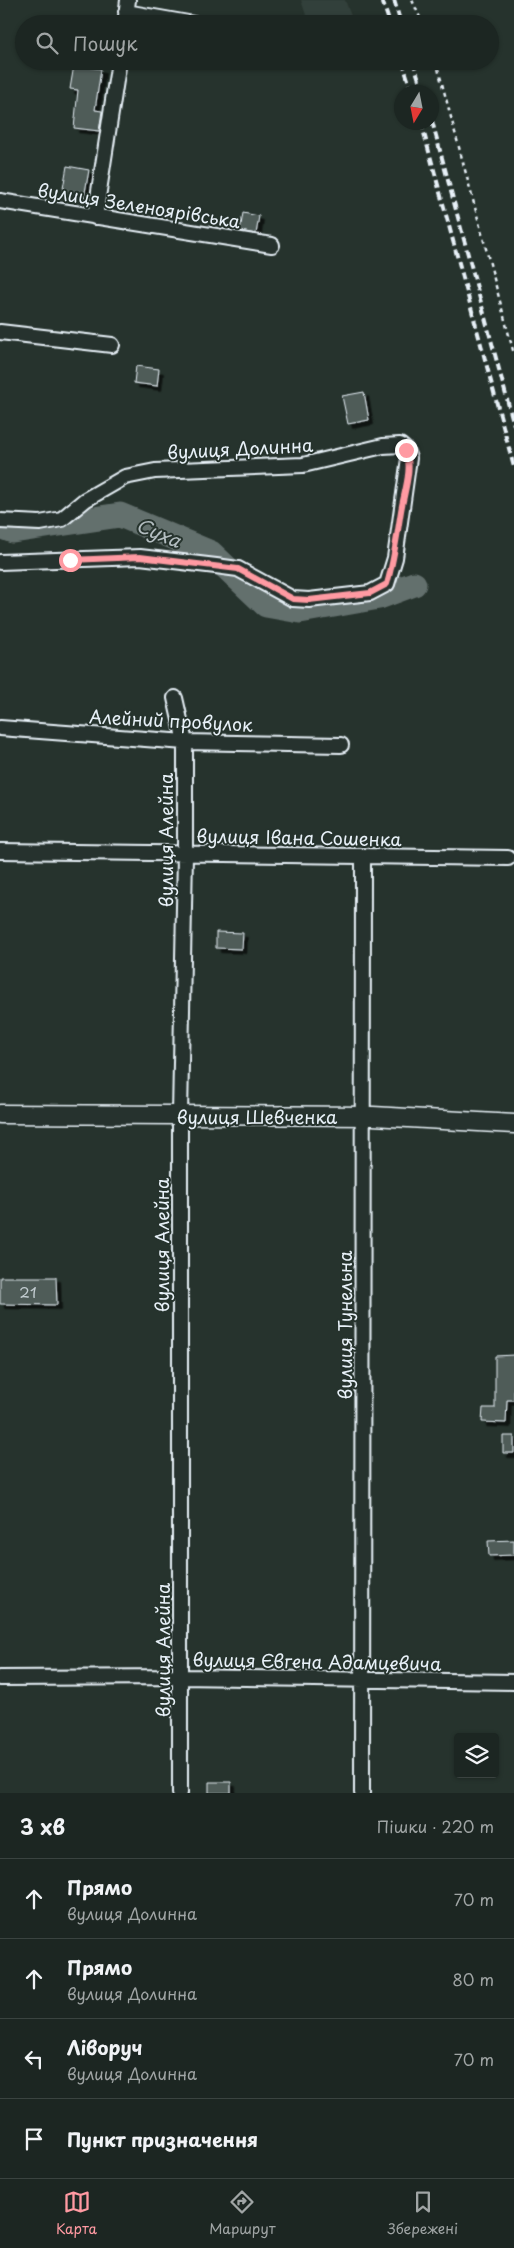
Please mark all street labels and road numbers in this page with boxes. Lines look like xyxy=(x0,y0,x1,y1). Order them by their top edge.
street label: вулиця Зеленоярівська xyxy=(36,176,243,234)
street label: вулиця Долинна xyxy=(166,431,315,465)
street label: Алейний провулок xyxy=(88,702,254,738)
street label: вулиця Алейна xyxy=(152,772,179,907)
street label: вулиця Івана Сошенка xyxy=(196,822,403,852)
street label: вулиця Шевченка xyxy=(177,1103,338,1130)
street label: вулиця Алейна xyxy=(148,1177,175,1312)
street label: вулиця Тунельна xyxy=(331,1250,358,1400)
street label: вулиця Алейна xyxy=(149,1582,176,1717)
street label: вулиця Євгена Адамцевича xyxy=(192,1645,442,1677)

